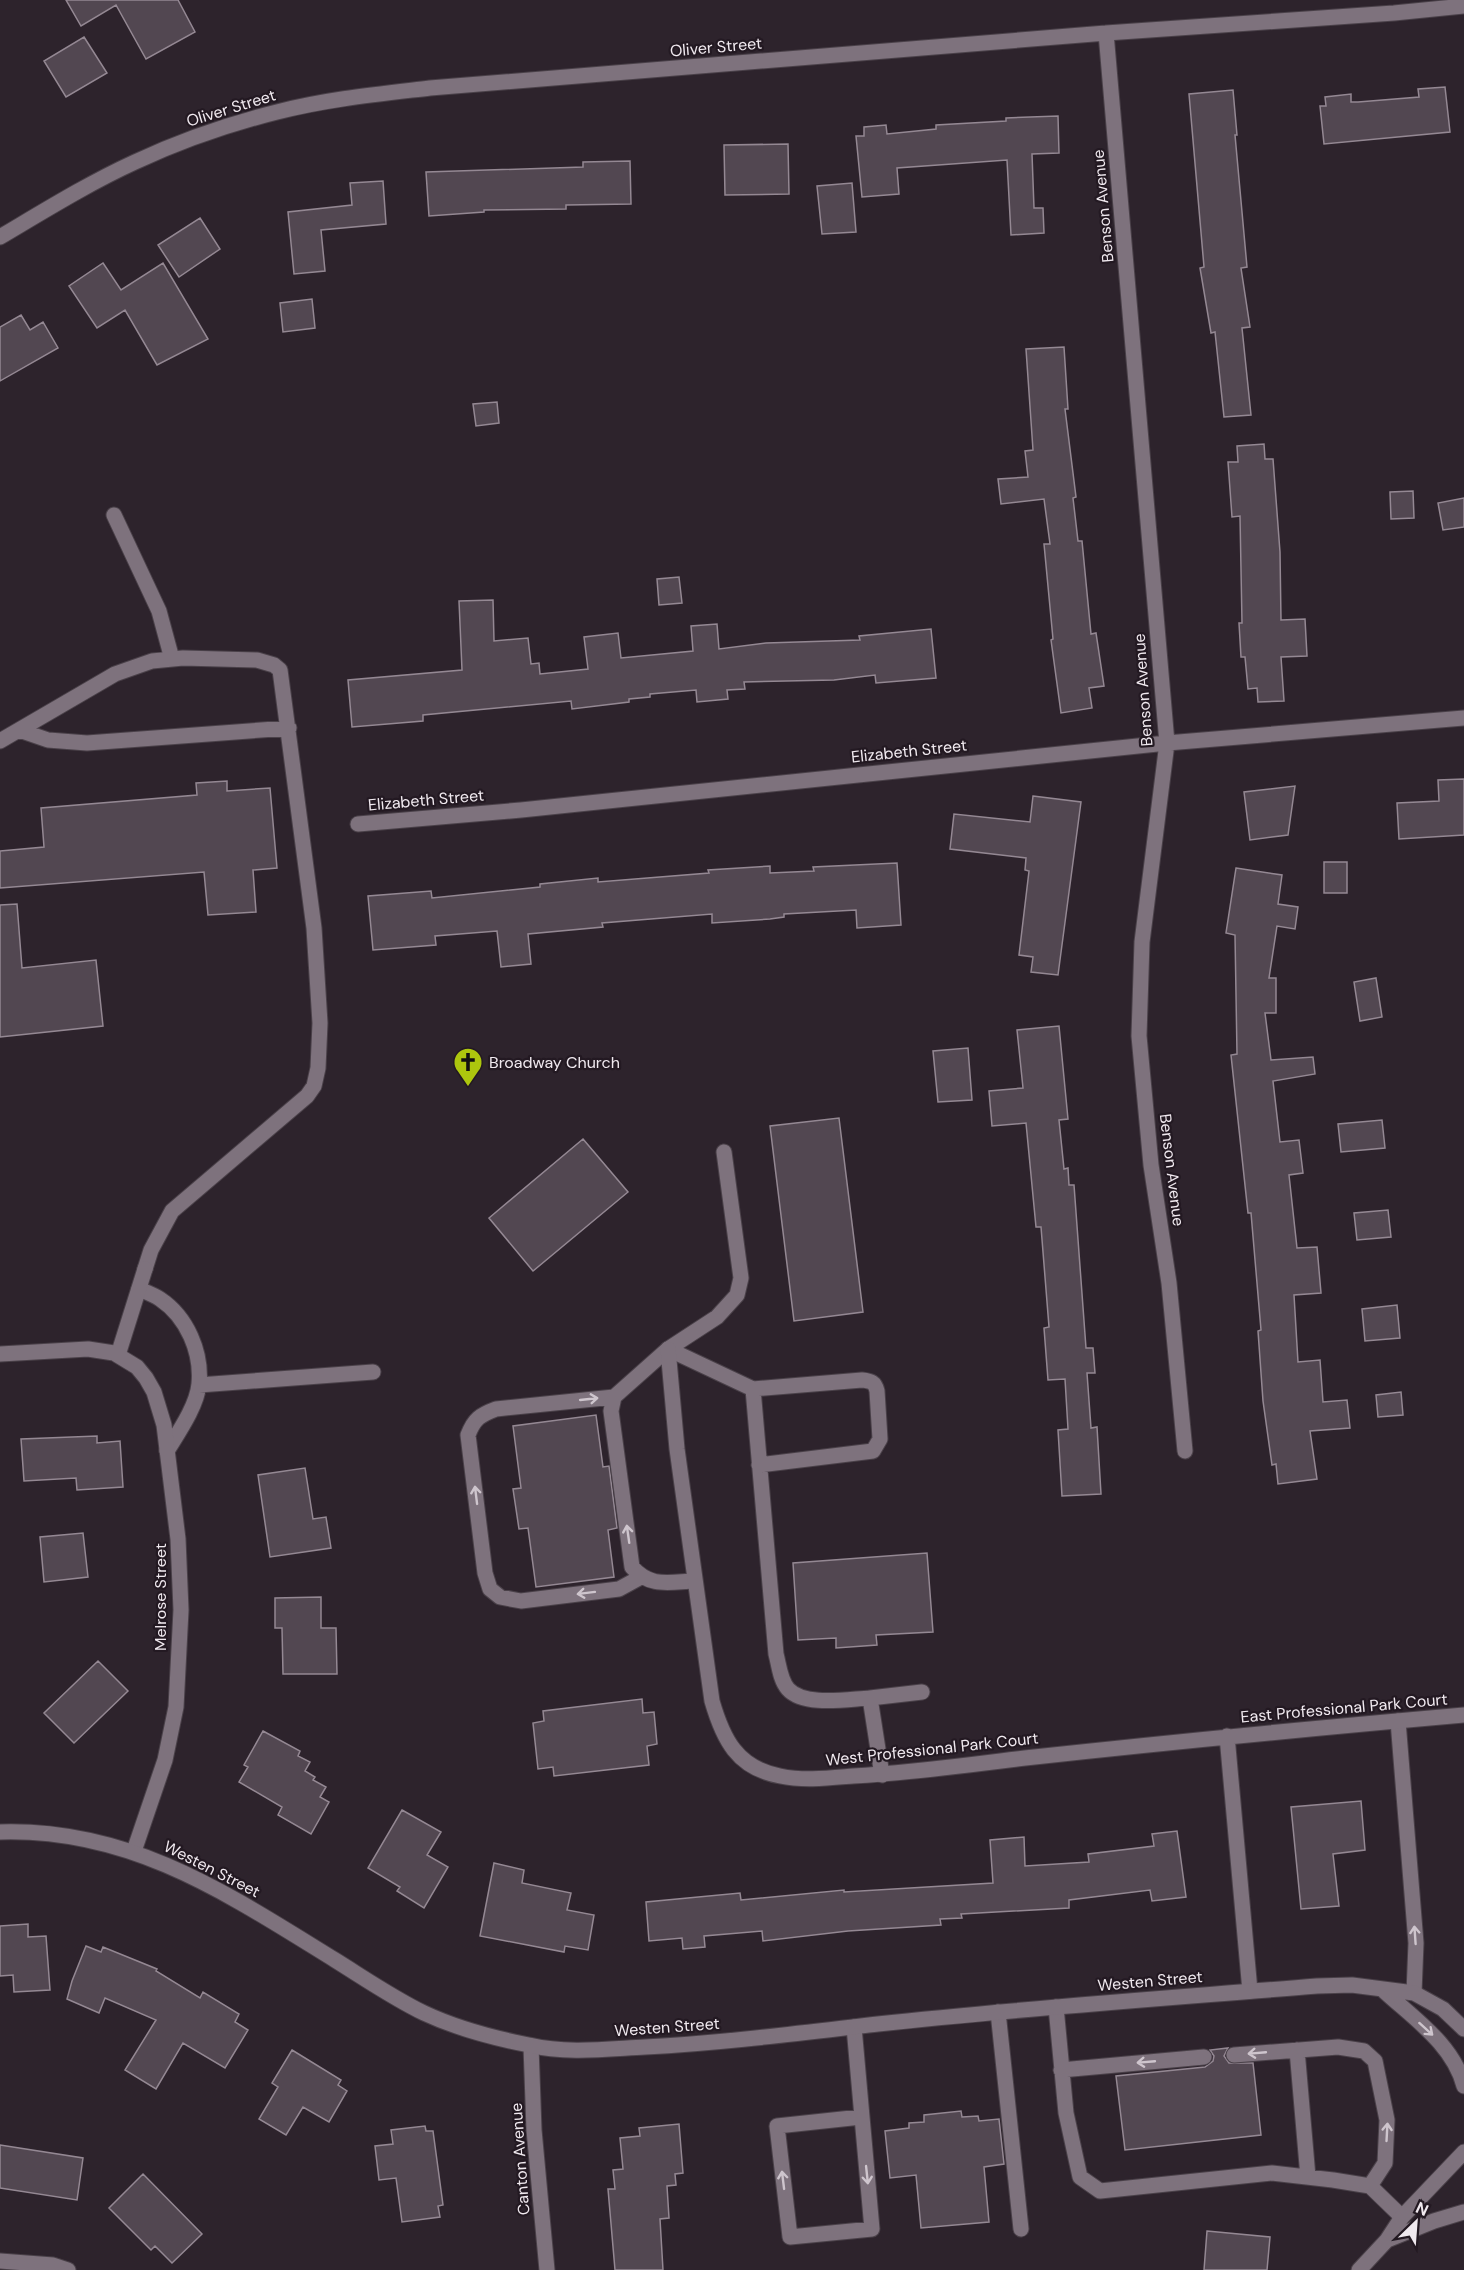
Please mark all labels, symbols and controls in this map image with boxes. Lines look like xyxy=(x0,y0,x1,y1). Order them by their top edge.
street label: Oliver Street xyxy=(669,33,763,61)
street label: Oliver Street xyxy=(184,84,278,132)
street label: Benson Avenue xyxy=(1088,149,1118,263)
street label: Benson Avenue xyxy=(1129,633,1157,747)
street label: Elizabeth Street xyxy=(850,734,968,768)
street label: Elizabeth Street xyxy=(367,784,485,816)
church icon: Broadway Church xyxy=(452,1046,484,1088)
place label: Broadway Church xyxy=(489,1052,620,1073)
street label: Benson Avenue xyxy=(1155,1113,1189,1227)
one-way arrow xyxy=(579,1394,599,1405)
one-way arrow xyxy=(470,1485,481,1505)
one-way arrow xyxy=(622,1525,633,1545)
street label: Melrose Street xyxy=(150,1543,171,1651)
one-way arrow xyxy=(576,1588,596,1599)
street label: East Professional Park Court xyxy=(1240,1688,1448,1728)
street label: West Professional Park Court xyxy=(825,1727,1039,1771)
street label: Westen Street xyxy=(160,1836,264,1902)
one-way arrow xyxy=(1410,1925,1421,1945)
street label: Westen Street xyxy=(1097,1966,1203,1996)
street label: Westen Street xyxy=(614,2013,720,2041)
one-way arrow xyxy=(1419,2022,1434,2036)
one-way arrow xyxy=(1248,2048,1268,2059)
one-way arrow xyxy=(1136,2057,1156,2068)
street label: Canton Avenue xyxy=(506,2102,534,2216)
one-way arrow xyxy=(1381,2123,1392,2143)
one-way arrow xyxy=(862,2164,873,2184)
one-way arrow xyxy=(777,2170,788,2190)
north arrow xyxy=(1386,2192,1446,2252)
text: N xyxy=(1412,2197,1432,2221)

